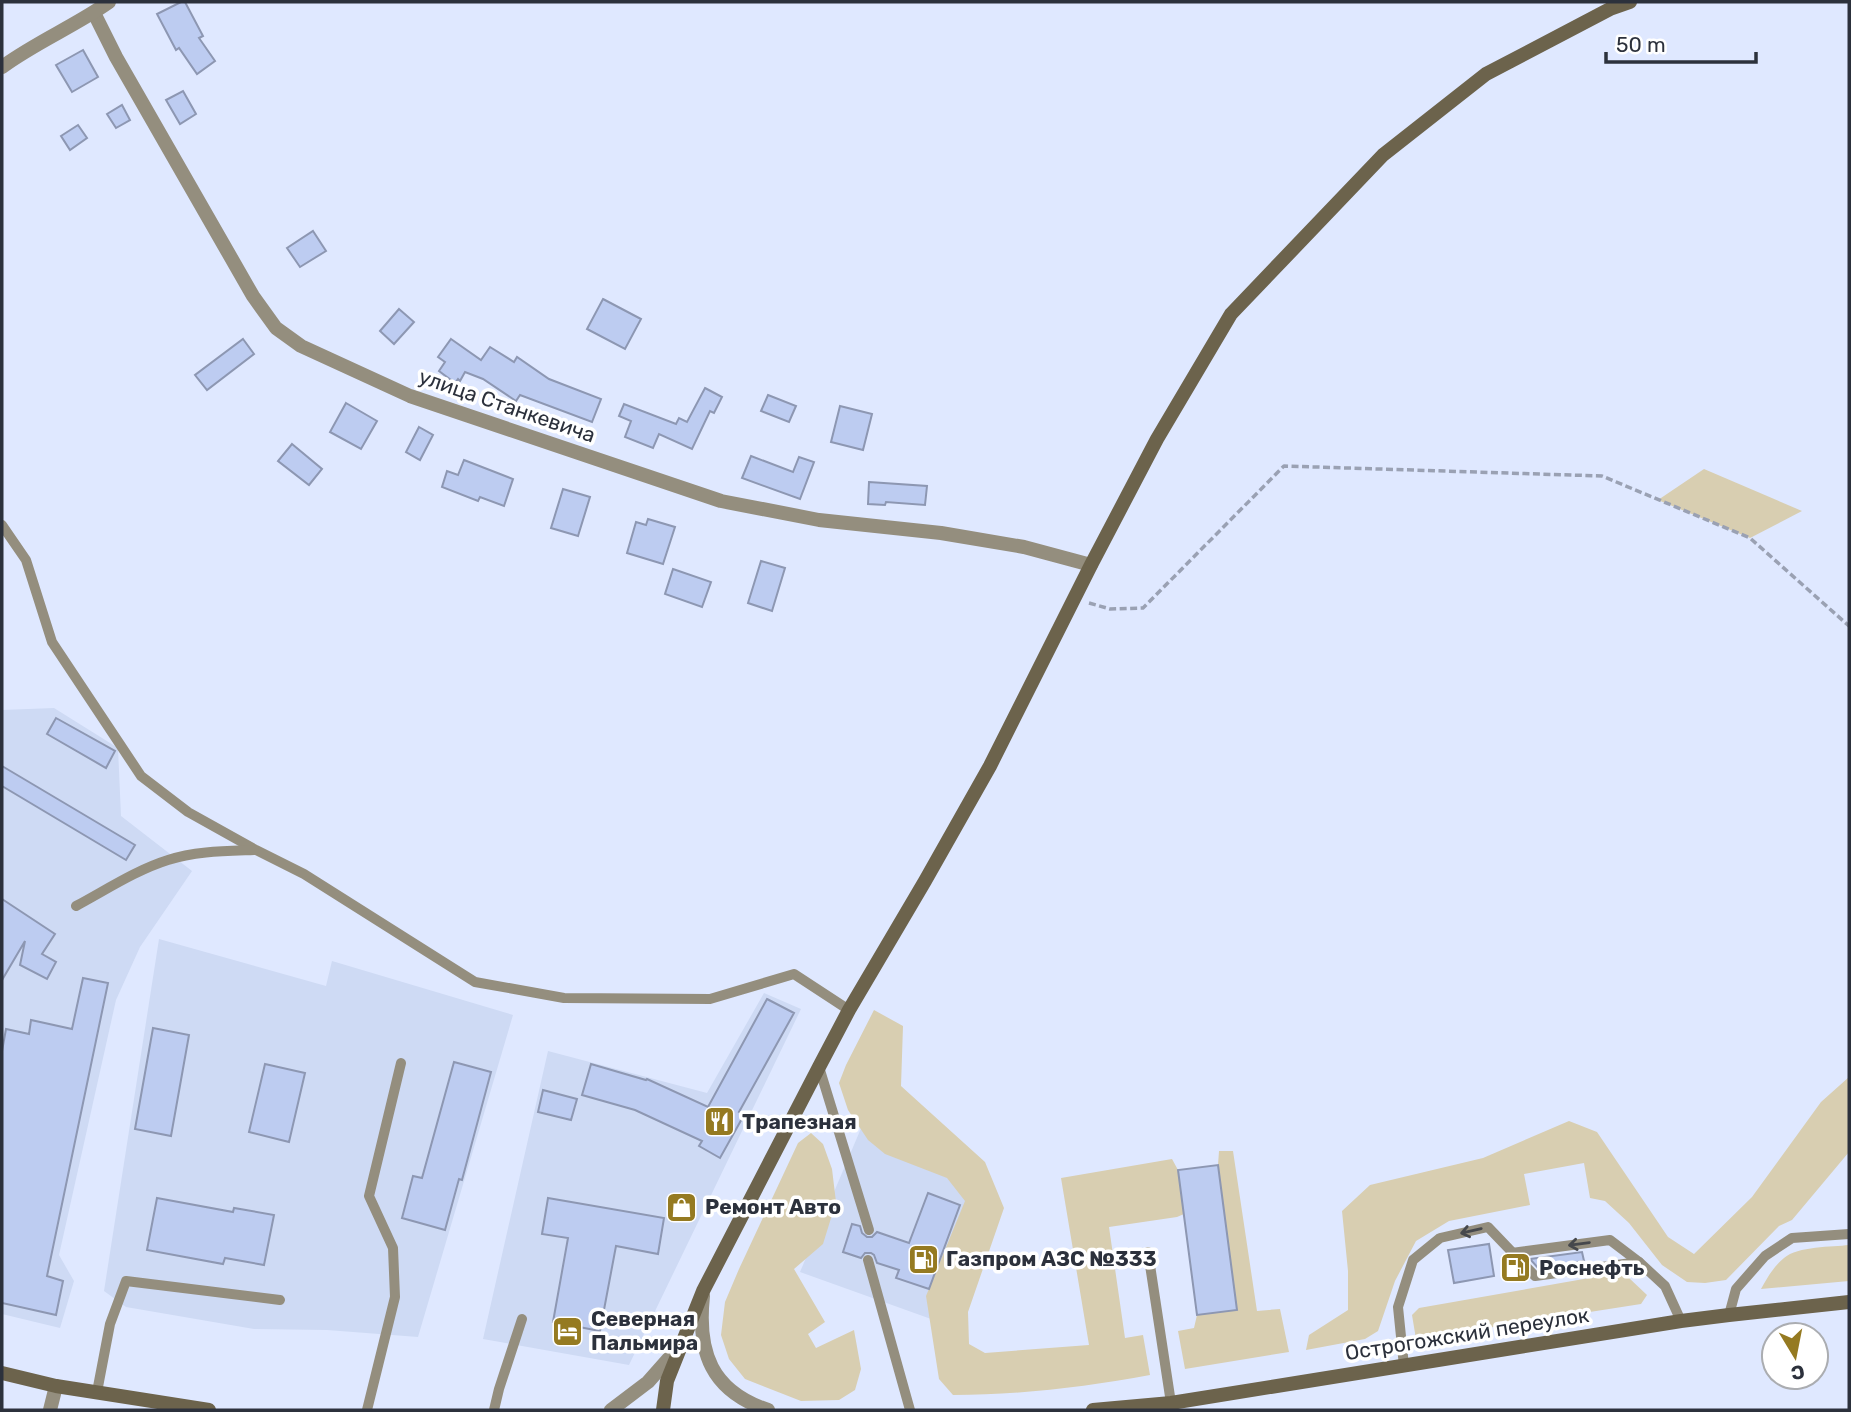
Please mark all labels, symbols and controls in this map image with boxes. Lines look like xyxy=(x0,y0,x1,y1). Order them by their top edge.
scale bar xyxy=(1606,21,1756,65)
text: 50 m xyxy=(1616,32,1666,57)
street label: улица Станкевича xyxy=(416,364,599,447)
restaurant icon: Трапезная xyxy=(702,1105,736,1139)
place label: Трапезная xyxy=(742,1109,857,1134)
shop icon: Ремонт Авто xyxy=(665,1190,699,1224)
place label: Ремонт Авто xyxy=(705,1194,841,1219)
one-way arrow xyxy=(1460,1224,1483,1238)
one-way arrow xyxy=(1569,1237,1591,1250)
fuel station icon: Газпром АЗС №333 xyxy=(906,1242,940,1276)
place label: Газпром АЗС №333 xyxy=(946,1246,1156,1271)
fuel station icon: Роснефть xyxy=(1499,1251,1533,1285)
place label: Роснефть xyxy=(1539,1255,1645,1280)
street label: Острогожский переулок xyxy=(1343,1302,1591,1365)
place label: Северная Пальмира xyxy=(591,1306,698,1355)
hotel icon: Северная Пальмира xyxy=(551,1314,585,1348)
north arrow xyxy=(1760,1321,1830,1391)
text: С xyxy=(1789,1360,1806,1385)

